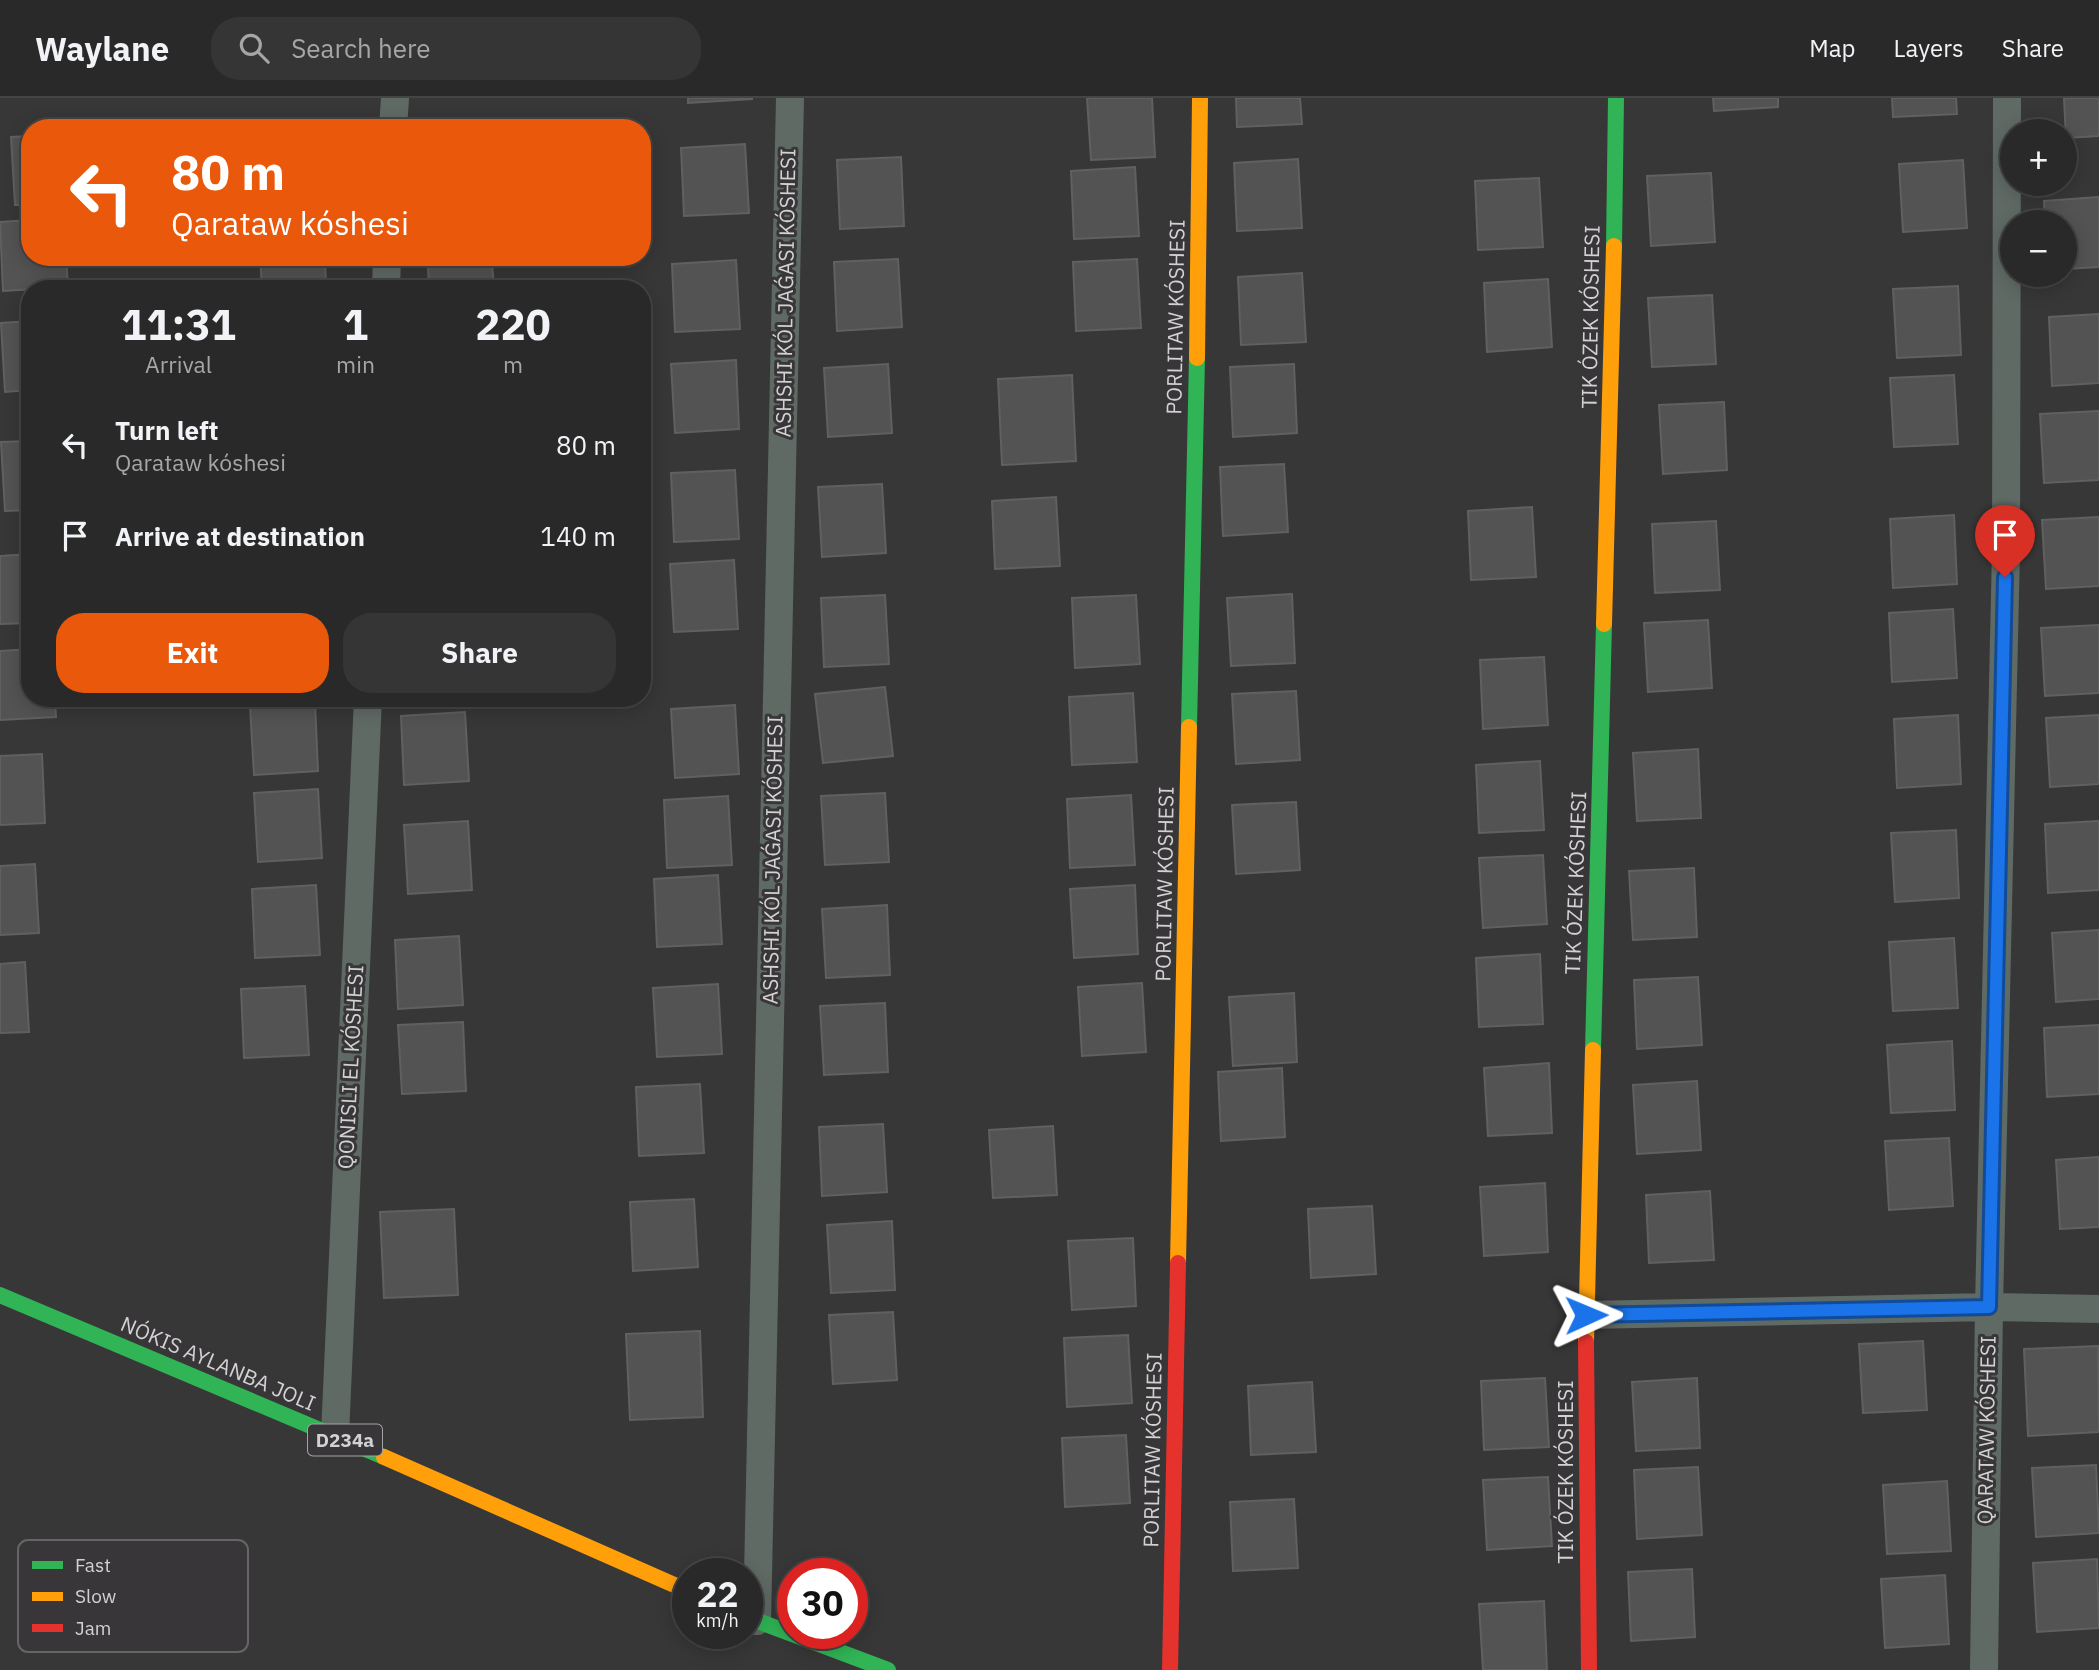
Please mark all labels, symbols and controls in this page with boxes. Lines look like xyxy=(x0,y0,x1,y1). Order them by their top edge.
search box xyxy=(211,17,701,80)
text: Waylane xyxy=(35,27,169,70)
icon: search xyxy=(235,29,273,67)
text: Search here xyxy=(291,31,431,65)
text: Map xyxy=(1809,32,1856,64)
text: Layers xyxy=(1894,32,1964,64)
text: Share xyxy=(2002,32,2064,64)
map controls xyxy=(2000,119,2077,287)
button: + xyxy=(2000,119,2077,196)
text: 80 m xyxy=(171,140,285,203)
icon: left xyxy=(56,147,147,238)
street label: ASHSHI KÓL JAǴASI KÓSHESI xyxy=(768,148,802,438)
text: Qarataw kóshesi xyxy=(171,202,409,244)
button: − xyxy=(2000,210,2077,287)
street label: PORLITAW KÓSHESI xyxy=(1159,219,1191,415)
street label: TIK ÓZEK KÓSHESI xyxy=(1574,225,1606,409)
text: 11:31 xyxy=(121,297,236,352)
text: 1 xyxy=(343,297,368,352)
text: 220 xyxy=(475,297,551,352)
text: Arrival xyxy=(145,349,212,379)
text: min xyxy=(336,349,375,379)
text: m xyxy=(503,349,523,379)
text: Turn left xyxy=(115,413,218,447)
icon: left xyxy=(56,426,94,464)
text: 80 m xyxy=(556,428,616,462)
text: Qarataw kóshesi xyxy=(115,447,286,477)
pin xyxy=(1975,505,2035,577)
icon: arrive xyxy=(1986,516,2024,554)
icon: arrive xyxy=(56,517,94,555)
text: Arrive at destination xyxy=(115,519,365,553)
text: 140 m xyxy=(540,519,616,553)
button: Exit xyxy=(56,613,329,693)
button: Share xyxy=(343,613,616,693)
street label: ASHSHI KÓL JAǴASI KÓSHESI xyxy=(755,715,789,1005)
street label: PORLITAW KÓSHESI xyxy=(1148,786,1180,982)
street label: TIK ÓZEK KÓSHESI xyxy=(1558,791,1592,975)
street label: QONISLI EL KÓSHESI xyxy=(331,964,369,1170)
position arrow xyxy=(1549,1278,1623,1352)
street label: NÓKIS AYLANBA JOLI xyxy=(117,1309,320,1417)
street label: QARATAW KÓSHESI xyxy=(1970,1335,2002,1525)
street label: PORLITAW KÓSHESI xyxy=(1136,1352,1168,1548)
street label: TIK ÓZEK KÓSHESI xyxy=(1551,1380,1579,1564)
road number: D234a xyxy=(308,1424,382,1456)
legend xyxy=(18,1540,248,1652)
text: Fast xyxy=(75,1553,111,1577)
speed limit sign: 30 xyxy=(777,1558,868,1649)
text: 22 xyxy=(696,1571,739,1617)
text: Slow xyxy=(75,1584,116,1608)
text: km/h xyxy=(696,1609,739,1632)
text: Jam xyxy=(75,1616,111,1640)

